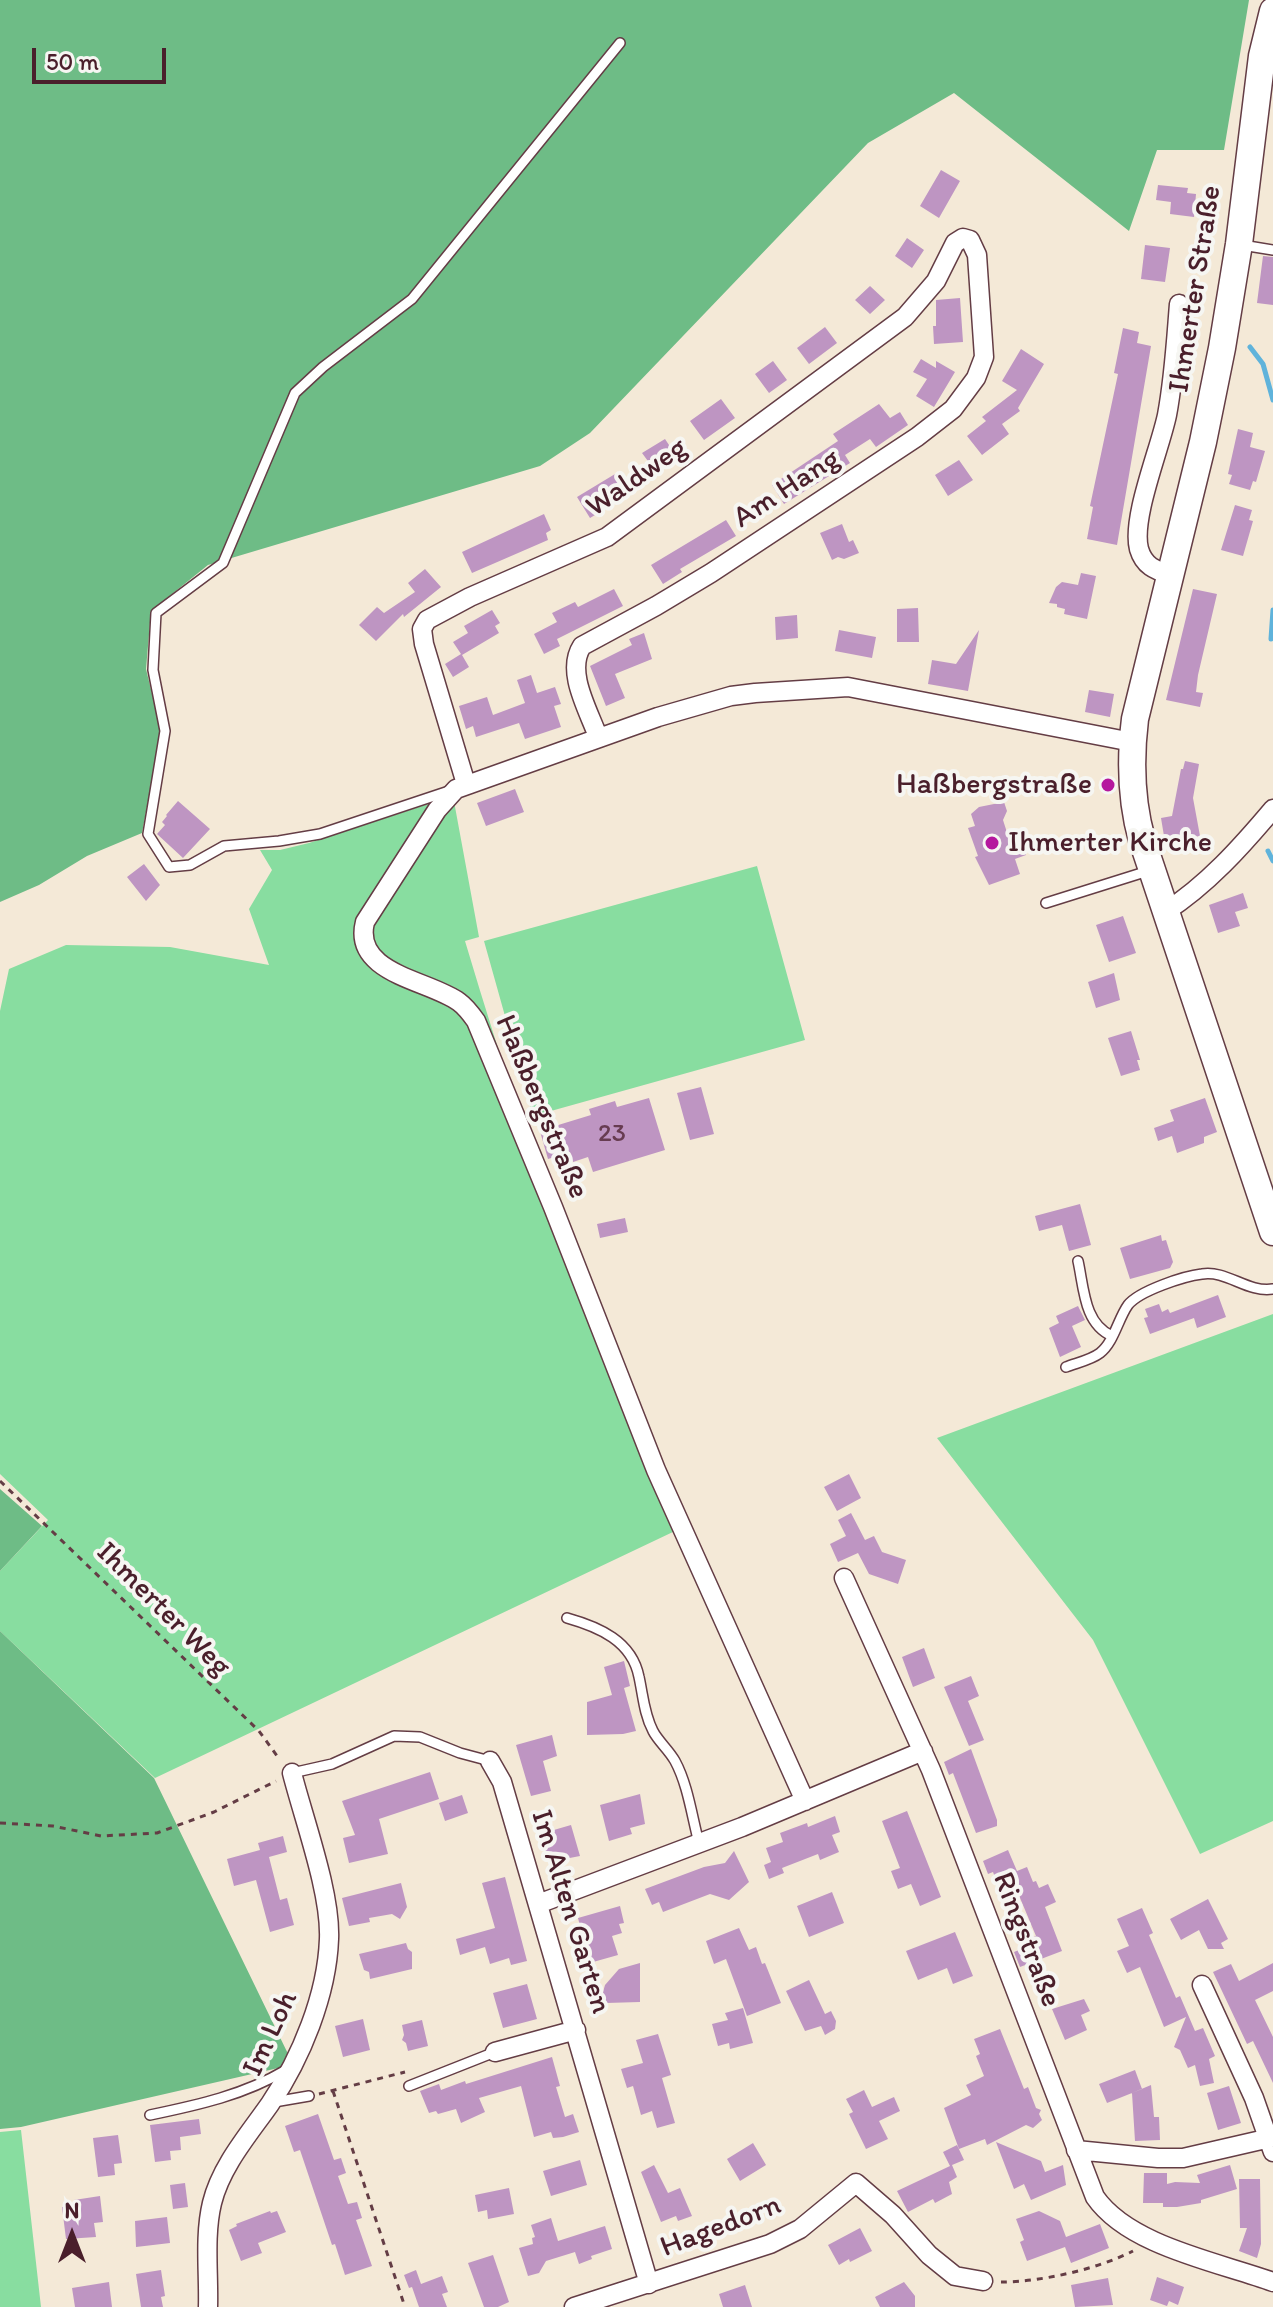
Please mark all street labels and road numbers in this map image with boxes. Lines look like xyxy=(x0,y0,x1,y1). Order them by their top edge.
street label: Ihmerter Straße xyxy=(1162,183,1230,395)
street label: Waldweg xyxy=(580,430,694,526)
street label: Am Hang xyxy=(727,441,847,537)
street label: Haßbergstraße xyxy=(486,1010,596,1204)
street label: Ihmerter Weg xyxy=(88,1535,238,1685)
street label: Im Alten Garten xyxy=(522,1806,618,2018)
street label: Ringstraße xyxy=(984,1867,1068,2013)
street label: Im Loh xyxy=(236,1986,306,2082)
street label: Hagedorn xyxy=(656,2188,786,2266)

